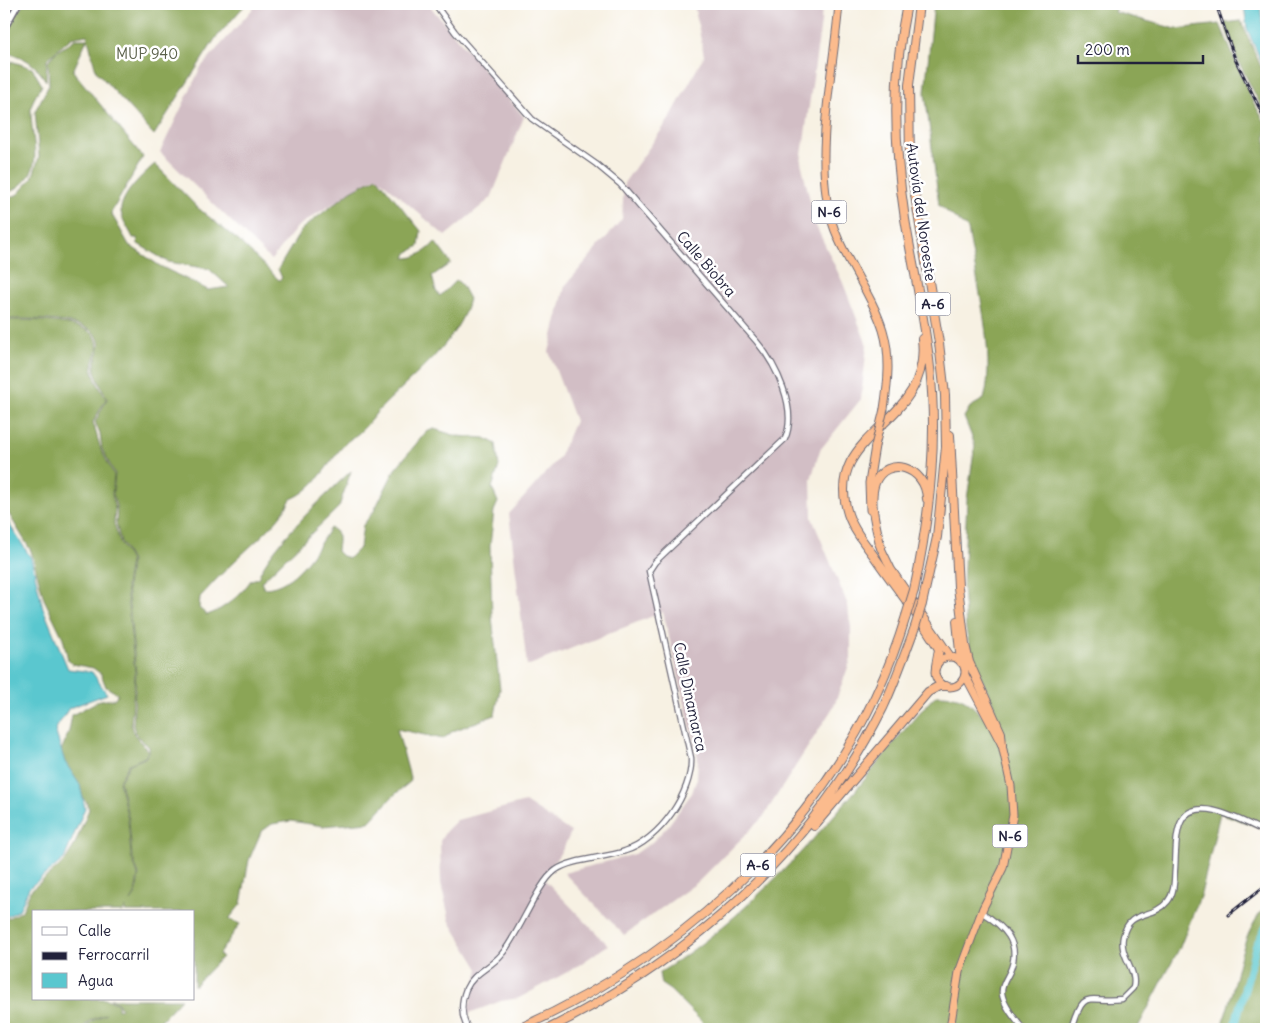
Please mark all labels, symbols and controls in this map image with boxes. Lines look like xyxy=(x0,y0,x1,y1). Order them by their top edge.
scale bar xyxy=(1078,32,1202,64)
text: 200 m xyxy=(1085,40,1130,59)
park label: MUP 940 xyxy=(116,44,178,63)
street label: Autovía del Noroeste xyxy=(902,142,941,282)
road number: N-6 xyxy=(812,200,846,223)
street label: Calle Biobra xyxy=(673,227,740,301)
road number: A-6 xyxy=(916,292,950,316)
street label: Calle Dinamarca xyxy=(670,640,711,754)
road number: N-6 xyxy=(992,824,1028,848)
road number: A-6 xyxy=(740,854,776,876)
legend xyxy=(32,910,195,1000)
text: Calle xyxy=(78,921,111,940)
text: Ferrocarril xyxy=(78,945,149,964)
text: Agua xyxy=(78,971,114,990)

